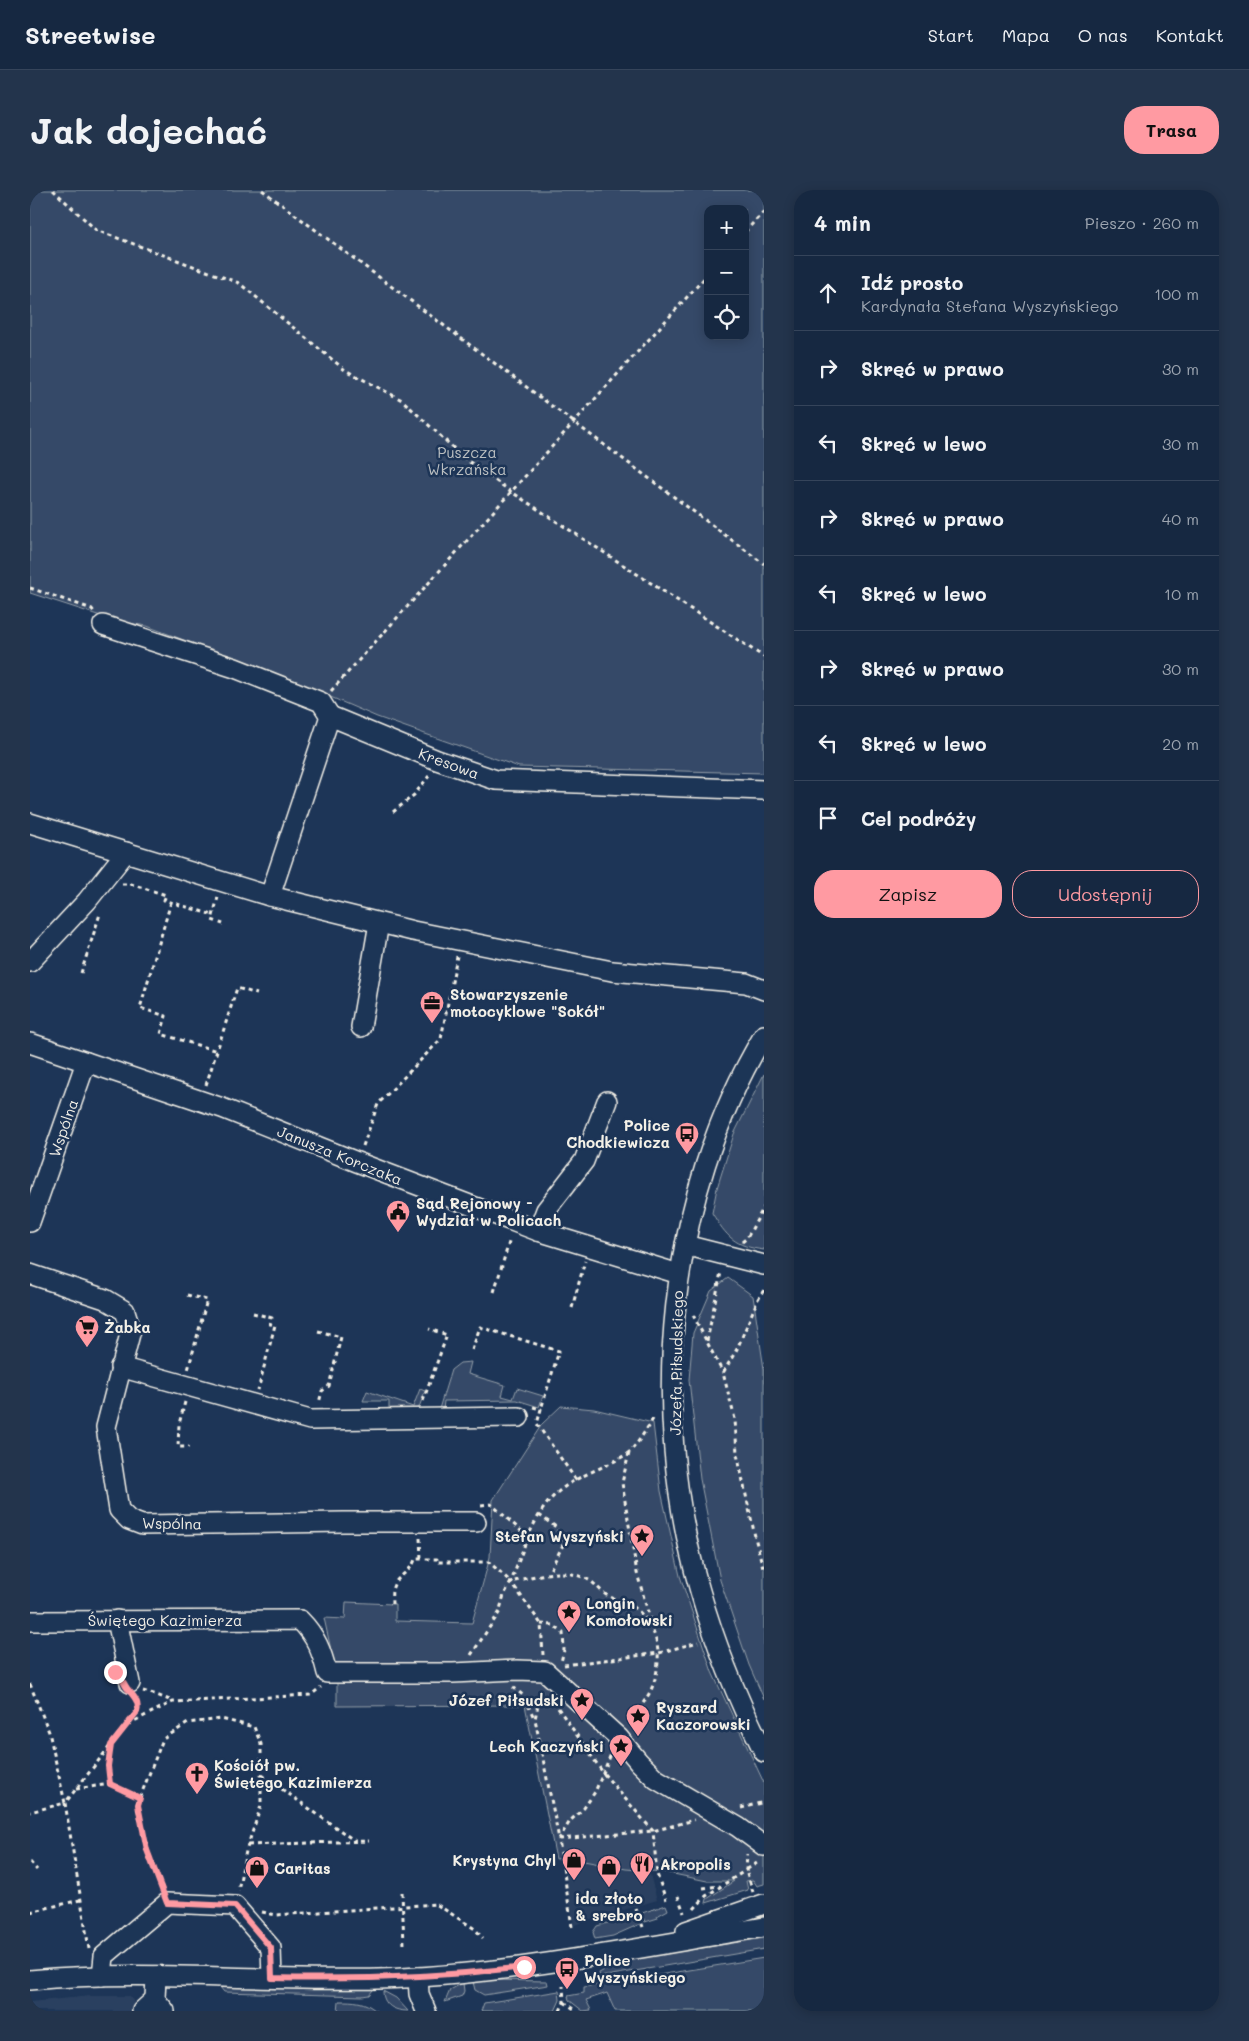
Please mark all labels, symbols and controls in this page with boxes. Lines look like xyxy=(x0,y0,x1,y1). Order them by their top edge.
text: Streetwise xyxy=(25,19,155,50)
text: Start xyxy=(928,23,974,47)
text: Mapa xyxy=(1002,23,1050,47)
text: O nas xyxy=(1078,23,1128,47)
text: Kontakt xyxy=(1156,23,1224,47)
button: Trasa xyxy=(1124,106,1219,154)
text: Jak dojechać xyxy=(30,107,267,153)
map controls xyxy=(704,205,749,340)
button: + xyxy=(704,205,749,250)
text: 4 min xyxy=(814,209,871,236)
text: Pieszo · 260 m xyxy=(1085,212,1199,233)
button: − xyxy=(704,250,749,295)
text: Idź prosto xyxy=(861,270,963,295)
icon: ahead xyxy=(814,279,842,307)
text: 100 m xyxy=(1154,283,1199,304)
button: locate xyxy=(704,295,749,340)
text: Kardynała Stefana Wyszyńskiego xyxy=(861,295,1118,316)
icon: right xyxy=(814,354,842,382)
text: Skręć w prawo xyxy=(861,356,1004,381)
text: 30 m xyxy=(1162,358,1199,379)
icon: left xyxy=(814,429,842,457)
text: Skręć w lewo xyxy=(861,431,987,456)
text: 30 m xyxy=(1162,433,1199,454)
park label: Puszcza Wkrzańska xyxy=(427,442,507,479)
icon: right xyxy=(814,504,842,532)
text: Skręć w prawo xyxy=(861,506,1004,531)
text: 40 m xyxy=(1162,508,1199,529)
icon: left xyxy=(814,579,842,607)
text: Skręć w lewo xyxy=(861,581,987,606)
text: 10 m xyxy=(1164,583,1199,604)
icon: right xyxy=(814,654,842,682)
text: Skręć w prawo xyxy=(861,656,1004,681)
text: 30 m xyxy=(1162,658,1199,679)
icon: left xyxy=(814,729,842,757)
text: Skręć w lewo xyxy=(861,731,987,756)
text: 20 m xyxy=(1162,733,1199,754)
street label: Kresowa xyxy=(416,743,482,783)
icon: arrive xyxy=(814,804,842,832)
text: Cel podróży xyxy=(861,806,976,831)
button: Zapisz xyxy=(814,870,1002,918)
button: Udostępnij xyxy=(1012,870,1199,918)
place label: Stowarzyszenie motocyklowe "Sokół" xyxy=(450,984,605,1021)
office icon: Stowarzyszenie motocyklowe "Sokół" xyxy=(419,990,445,1024)
street label: Wspólna xyxy=(44,1096,82,1160)
place label: Police Chodkiewicza xyxy=(566,1115,670,1152)
street label: Janusza Korczaka xyxy=(274,1121,406,1189)
bus stop icon: Police Chodkiewicza xyxy=(674,1121,700,1155)
place label: Sąd Rejonowy - Wydział w Policach xyxy=(416,1193,562,1230)
public building icon: Sąd Rejonowy - Wydział w Policach xyxy=(385,1199,411,1233)
street label: Józefa Piłsudskiego xyxy=(665,1290,687,1436)
supermarket icon: Żabka xyxy=(74,1314,100,1348)
place label: Żabka xyxy=(104,1317,151,1337)
street label: Wspólna xyxy=(142,1512,202,1534)
place icon: Stefan Wyszyński xyxy=(629,1523,655,1557)
place label: Stefan Wyszyński xyxy=(495,1526,624,1546)
place label: Longin Komołowski xyxy=(586,1593,673,1630)
place icon: Longin Komołowski xyxy=(556,1599,582,1633)
street label: Świętego Kazimierza xyxy=(88,1610,242,1630)
route end xyxy=(104,1661,127,1684)
place icon: Józef Piłsudski xyxy=(569,1687,595,1721)
place label: Józef Piłsudski xyxy=(449,1690,564,1710)
place label: Ryszard Kaczorowski xyxy=(656,1697,751,1734)
place icon: Ryszard Kaczorowski xyxy=(625,1703,651,1737)
place icon: Lech Kaczyński xyxy=(608,1733,634,1767)
place label: Lech Kaczyński xyxy=(489,1736,604,1756)
place label: Kościół pw. Świętego Kazimierza xyxy=(214,1755,372,1792)
church icon: Kościół pw. Świętego Kazimierza xyxy=(184,1761,210,1795)
shop icon: Krystyna Chyl xyxy=(561,1847,587,1881)
place label: Krystyna Chyl xyxy=(453,1850,556,1870)
restaurant icon: Akropolis xyxy=(629,1851,655,1885)
shop icon: ida złoto & srebro xyxy=(596,1854,622,1888)
place label: Akropolis xyxy=(660,1854,731,1874)
shop icon: Caritas xyxy=(244,1855,270,1889)
place label: Caritas xyxy=(274,1858,331,1878)
place label: ida złoto & srebro xyxy=(575,1888,643,1925)
place label: Police Wyszyńskiego xyxy=(584,1950,685,1987)
route start xyxy=(513,1956,536,1979)
bus stop icon: Police Wyszyńskiego xyxy=(554,1956,580,1990)

